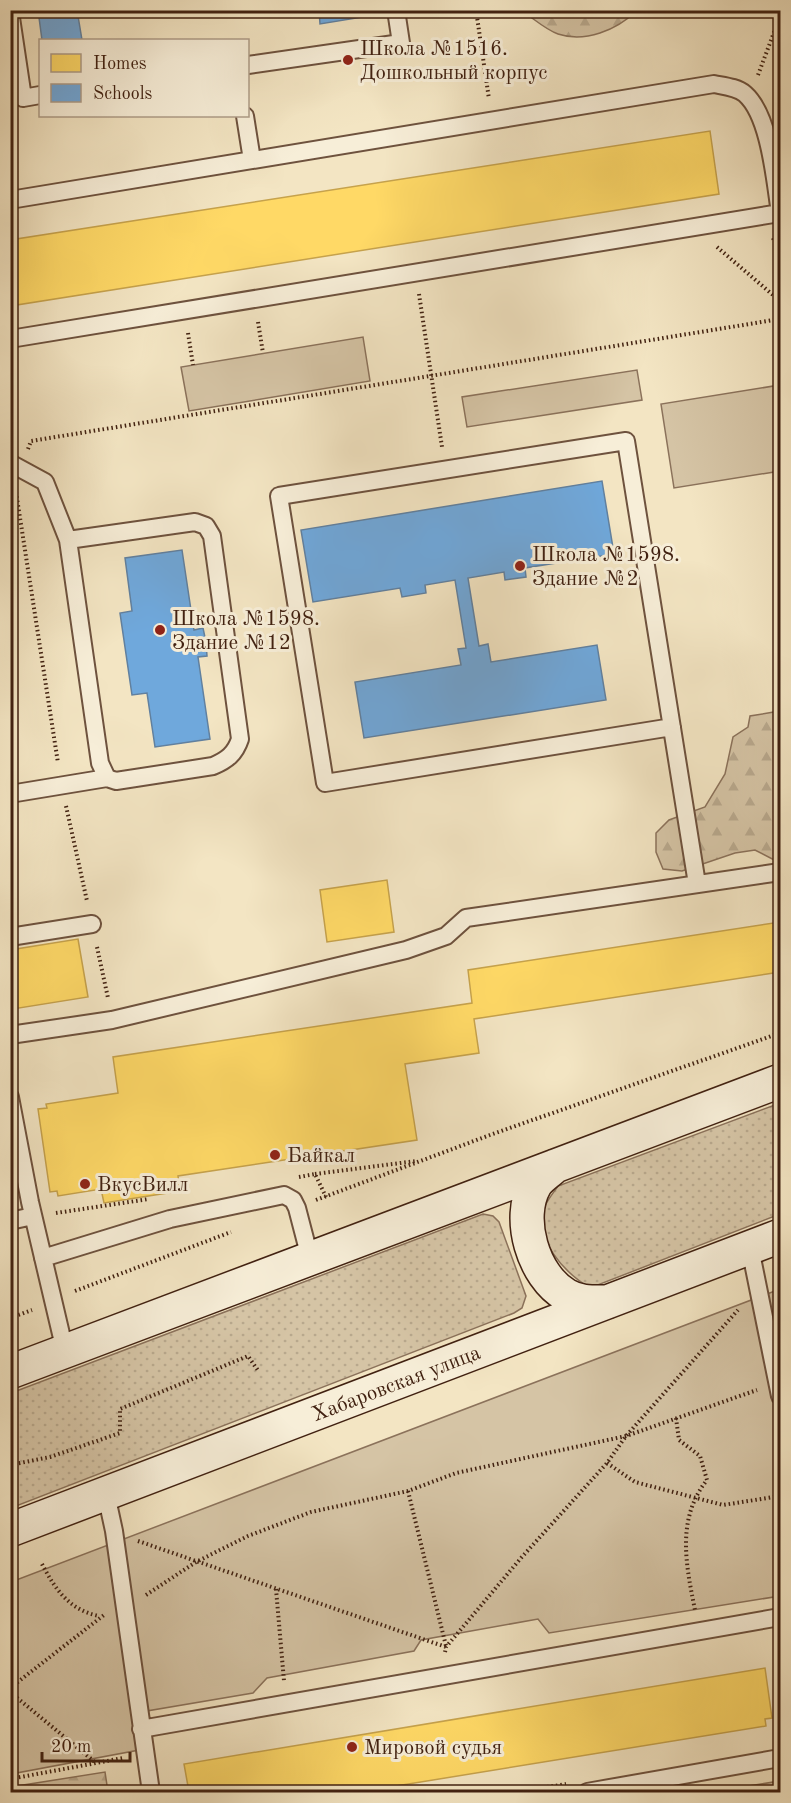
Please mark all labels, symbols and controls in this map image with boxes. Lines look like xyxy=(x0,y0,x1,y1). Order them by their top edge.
legend xyxy=(39,39,249,117)
place label: Школа №1516. Дошкольный корпус xyxy=(360,39,547,84)
marker: Школа №1516. Дошкольный корпус xyxy=(341,53,355,67)
text: Homes xyxy=(93,55,147,73)
text: Schools xyxy=(93,85,153,103)
place label: Школа №1598. Здание №2 xyxy=(532,545,680,590)
marker: Школа №1598. Здание №2 xyxy=(513,559,527,573)
place label: Школа №1598. Здание №12 xyxy=(172,609,320,654)
marker: Школа №1598. Здание №12 xyxy=(153,623,167,637)
place label: Байкал xyxy=(287,1146,355,1167)
marker: Байкал xyxy=(268,1148,282,1162)
place label: ВкусВилл xyxy=(97,1175,188,1196)
marker: ВкусВилл xyxy=(78,1177,92,1191)
street label: Хабаровская улица xyxy=(309,1343,484,1426)
scale bar xyxy=(42,1725,130,1763)
text: 20 m xyxy=(51,1738,91,1756)
place label: Мировой судья xyxy=(364,1738,502,1759)
marker: Мировой судья xyxy=(345,1740,359,1754)

